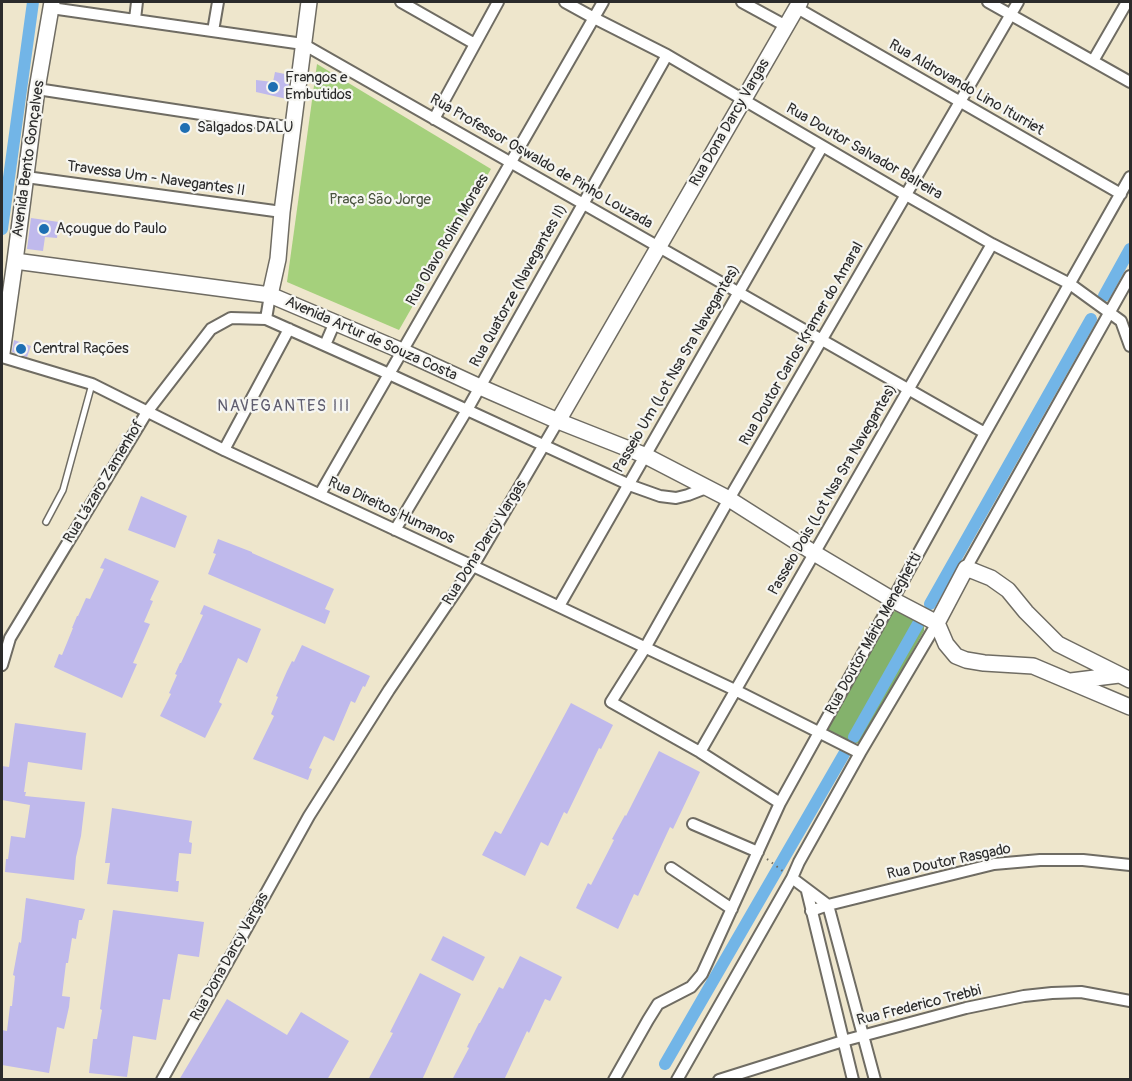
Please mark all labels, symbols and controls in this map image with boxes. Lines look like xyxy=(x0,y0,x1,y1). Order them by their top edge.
street label: Rua Aldrovando Lino Iturriet xyxy=(885,36,1047,140)
street label: Rua Dona Darcy Vargas xyxy=(686,56,774,190)
place label: Frangos e Embutidos xyxy=(285,69,352,104)
street label: Avenida Bento Gonçalves xyxy=(9,79,49,239)
marker: Frangos e Embutidos xyxy=(266,80,280,94)
street label: Rua Professor Oswaldo de Pinho Louzada xyxy=(426,91,656,233)
street label: Rua Doutor Salvador Balreira xyxy=(783,100,945,204)
place label: Salgados DALU xyxy=(197,119,293,137)
marker: Salgados DALU xyxy=(178,121,192,135)
street label: Travessa Um - Navegantes II xyxy=(66,158,246,200)
street label: Rua Olavo Rolim Moraes xyxy=(403,171,493,309)
park label: Praça São Jorge xyxy=(329,191,431,209)
street label: Rua Quatorze (Navegantes II) xyxy=(467,202,571,370)
place label: Açougue do Paulo xyxy=(56,220,167,238)
marker: Açougue do Paulo xyxy=(37,222,51,236)
street label: Rua Doutor Carlos Kramer do Amaral xyxy=(736,239,868,449)
street label: Passeio Um (Lot Nsa Sra Navegantes) xyxy=(610,262,744,476)
street label: Avenida Artur de Souza Costa xyxy=(282,293,460,385)
place label: Central Rações xyxy=(33,340,129,358)
marker: Central Rações xyxy=(14,342,28,356)
street label: Passeio Dois (Lot Nsa Sra Navegantes) xyxy=(765,381,901,599)
district label: NAVEGANTES III xyxy=(217,397,351,417)
street label: Rua Lázaro Zamenhof xyxy=(60,417,148,547)
street label: Rua Direitos Humanos xyxy=(325,474,457,548)
street label: Rua Dona Darcy Vargas xyxy=(439,477,531,609)
street label: Rua Doutor Mário Meneghetti xyxy=(822,550,926,718)
street label: Rua Doutor Rasgado xyxy=(885,840,1013,884)
street label: Rua Dona Darcy Vargas xyxy=(187,890,273,1024)
street label: Rua Frederico Trebbi xyxy=(855,982,983,1030)

